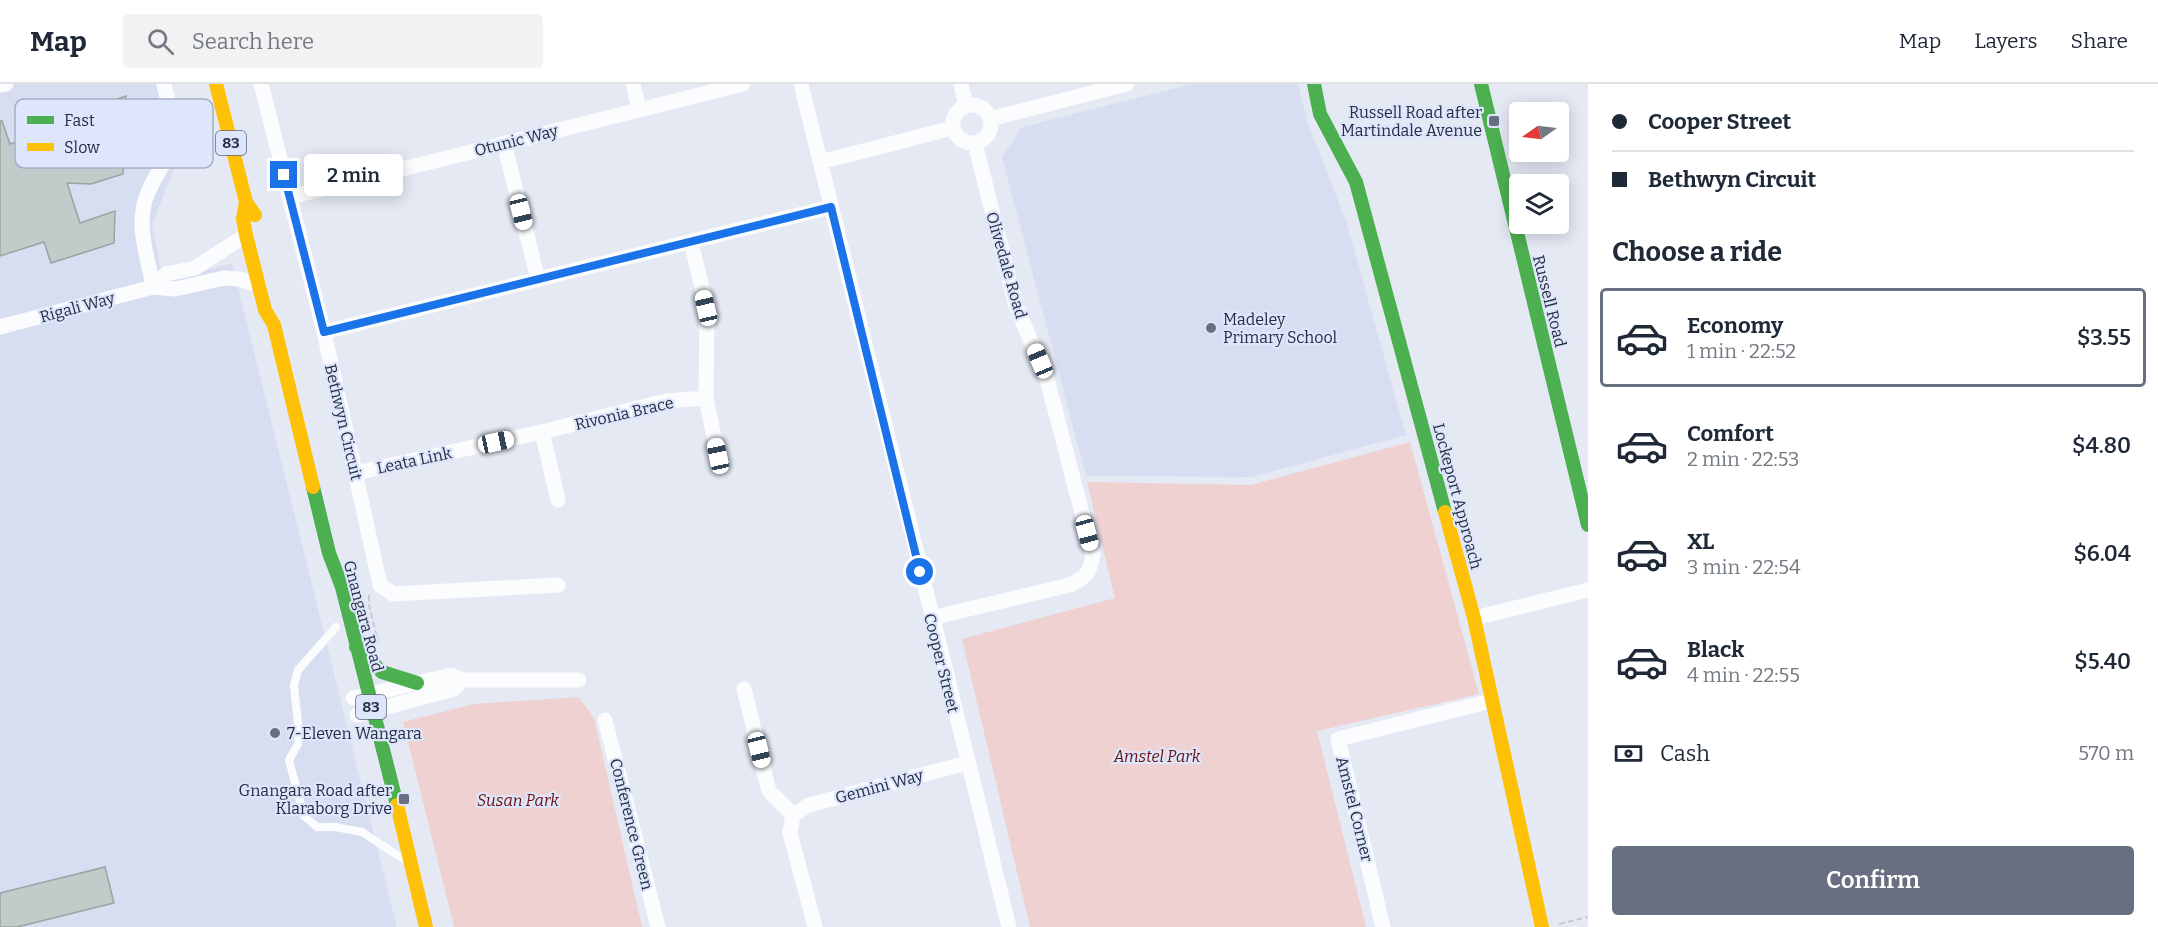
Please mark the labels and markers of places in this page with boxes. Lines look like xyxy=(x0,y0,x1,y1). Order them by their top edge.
place label: Russell Road after Martindale Avenue xyxy=(1341,103,1482,140)
marker: Russell Road after Martindale Avenue xyxy=(1487,114,1501,128)
place label: Madeley Primary School xyxy=(1223,310,1338,347)
marker: Madeley Primary School xyxy=(1204,321,1218,335)
place label: 7-Eleven Wangara xyxy=(287,724,422,743)
marker: 7-Eleven Wangara xyxy=(268,726,282,740)
place label: Gnangara Road after Klaraborg Drive xyxy=(238,781,392,818)
marker: Gnangara Road after Klaraborg Drive xyxy=(397,792,411,806)

